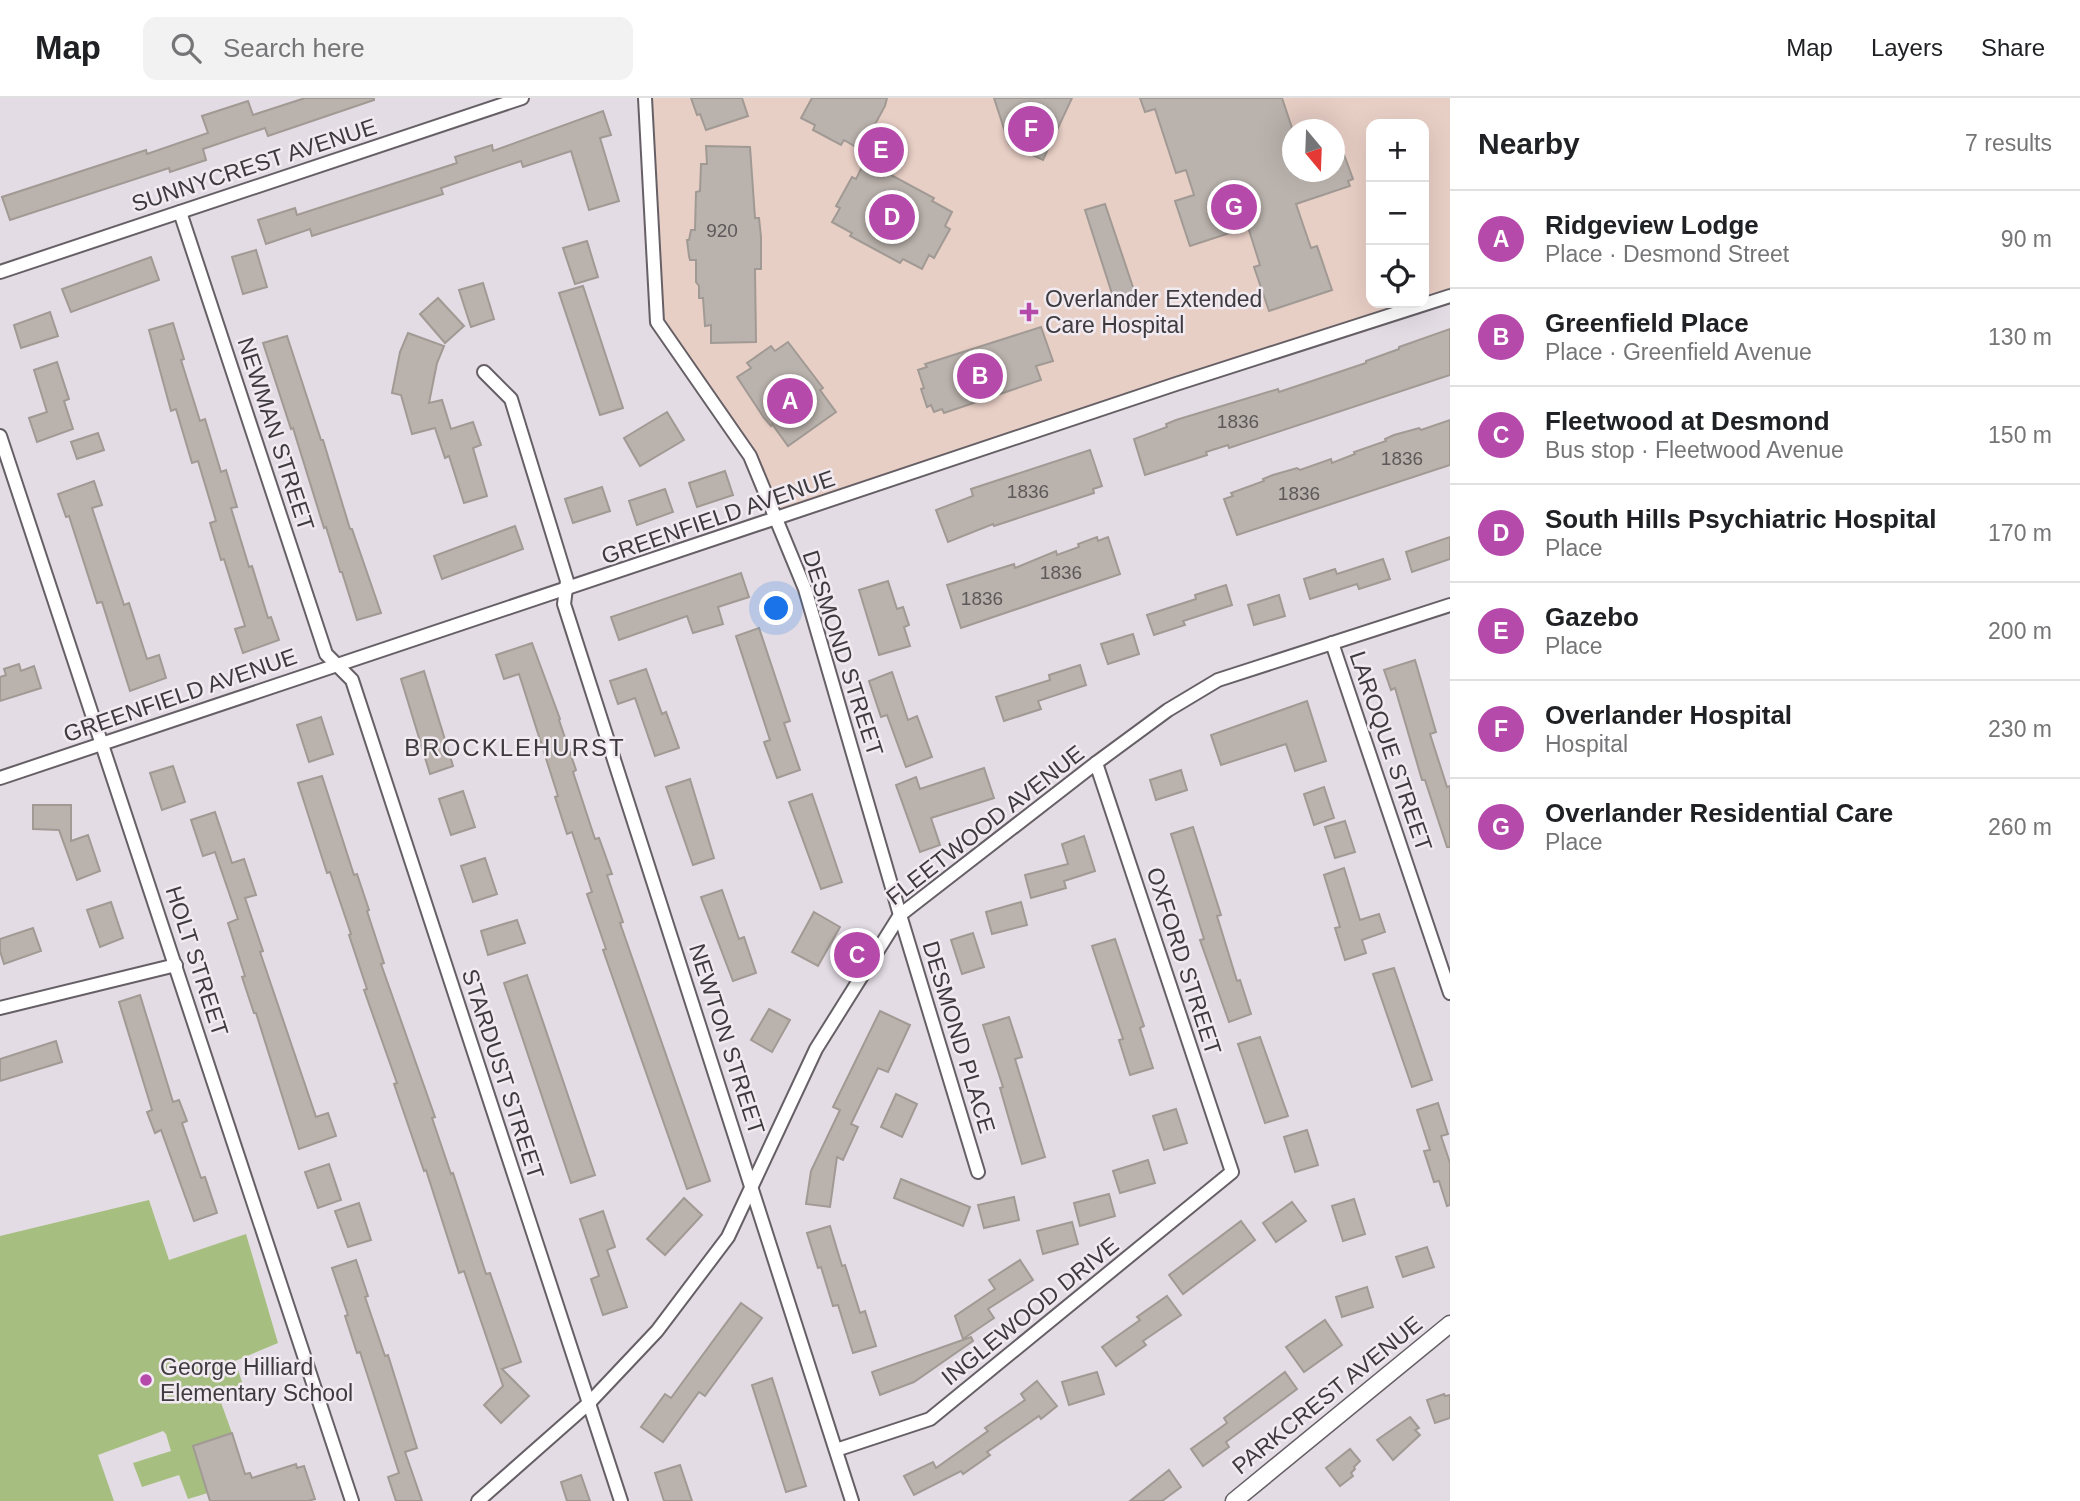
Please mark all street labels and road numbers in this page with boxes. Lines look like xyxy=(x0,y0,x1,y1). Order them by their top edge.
street label: SUNNYCREST AVENUE xyxy=(128,113,380,217)
street label: NEWMAN STREET xyxy=(232,334,320,534)
street label: GREENFIELD AVENUE xyxy=(598,465,838,569)
street label: DESMOND STREET xyxy=(797,547,889,759)
street label: GREENFIELD AVENUE xyxy=(60,643,300,747)
street label: LAROQUE STREET xyxy=(1345,648,1437,854)
street label: FLEETWOOD AVENUE xyxy=(881,740,1089,910)
street label: OXFORD STREET xyxy=(1141,864,1227,1058)
street label: HOLT STREET xyxy=(160,883,234,1039)
street label: DESMOND PLACE xyxy=(917,938,1001,1136)
street label: NEWTON STREET xyxy=(684,940,770,1138)
street label: STARDUST STREET xyxy=(457,966,549,1182)
street label: INGLEWOOD DRIVE xyxy=(936,1232,1124,1390)
street label: PARKCREST AVENUE xyxy=(1227,1310,1427,1480)

